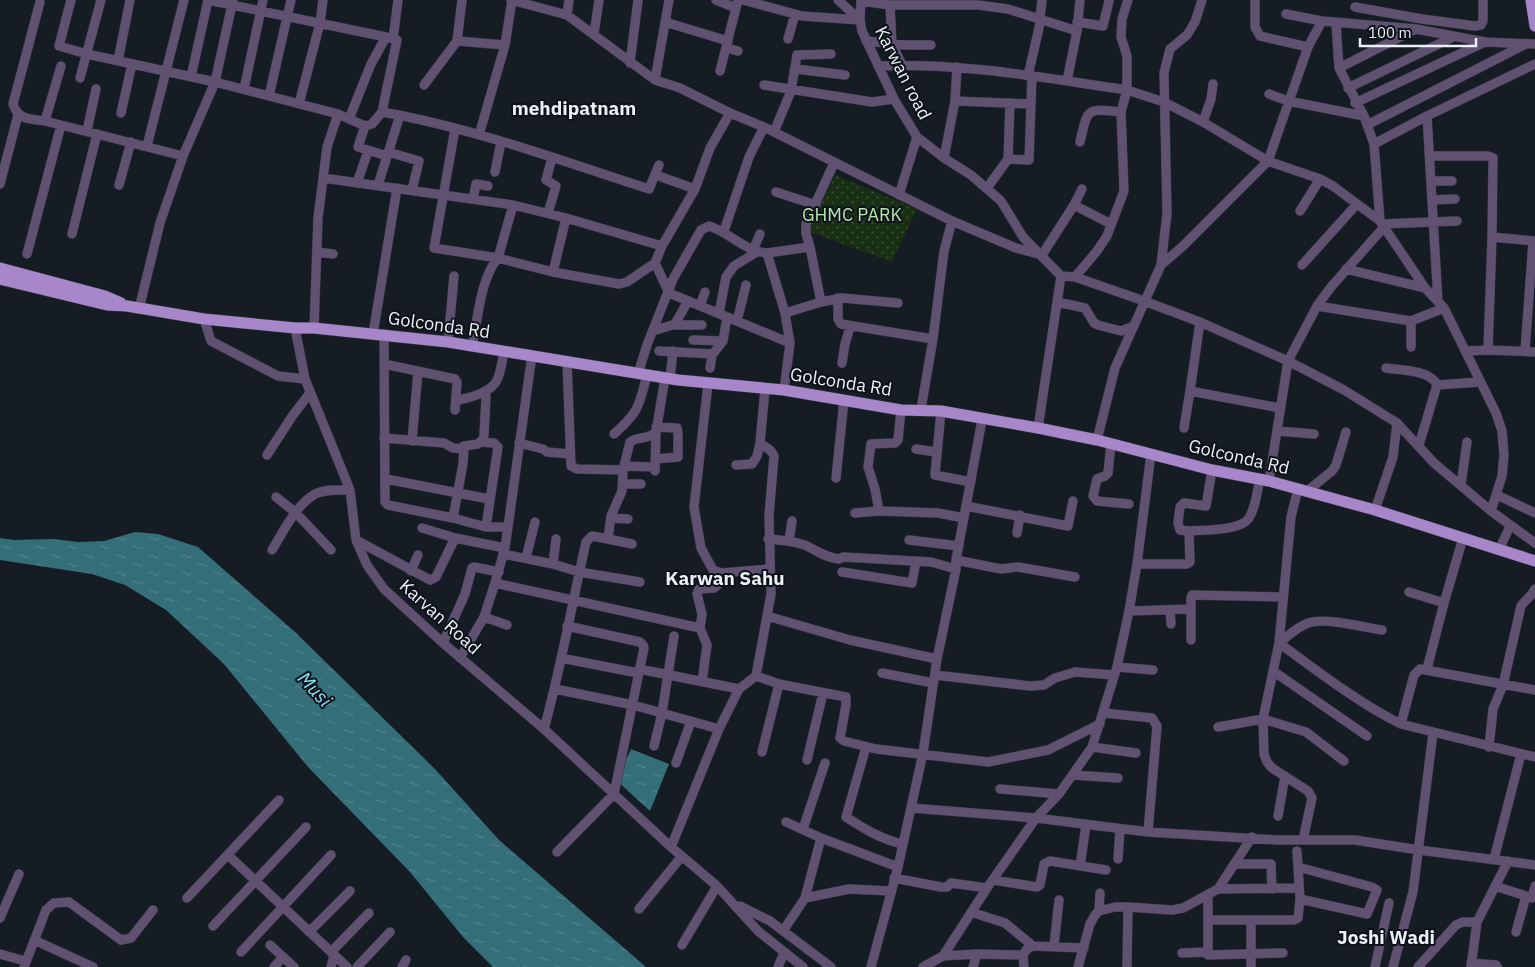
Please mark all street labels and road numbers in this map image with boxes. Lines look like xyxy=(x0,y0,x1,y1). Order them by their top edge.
street label: Karwan road xyxy=(870,22,937,123)
street label: Golconda Rd xyxy=(387,306,492,343)
street label: Golconda Rd xyxy=(789,362,894,401)
street label: Golconda Rd xyxy=(1186,434,1292,479)
street label: Karvan Road xyxy=(395,574,486,659)

